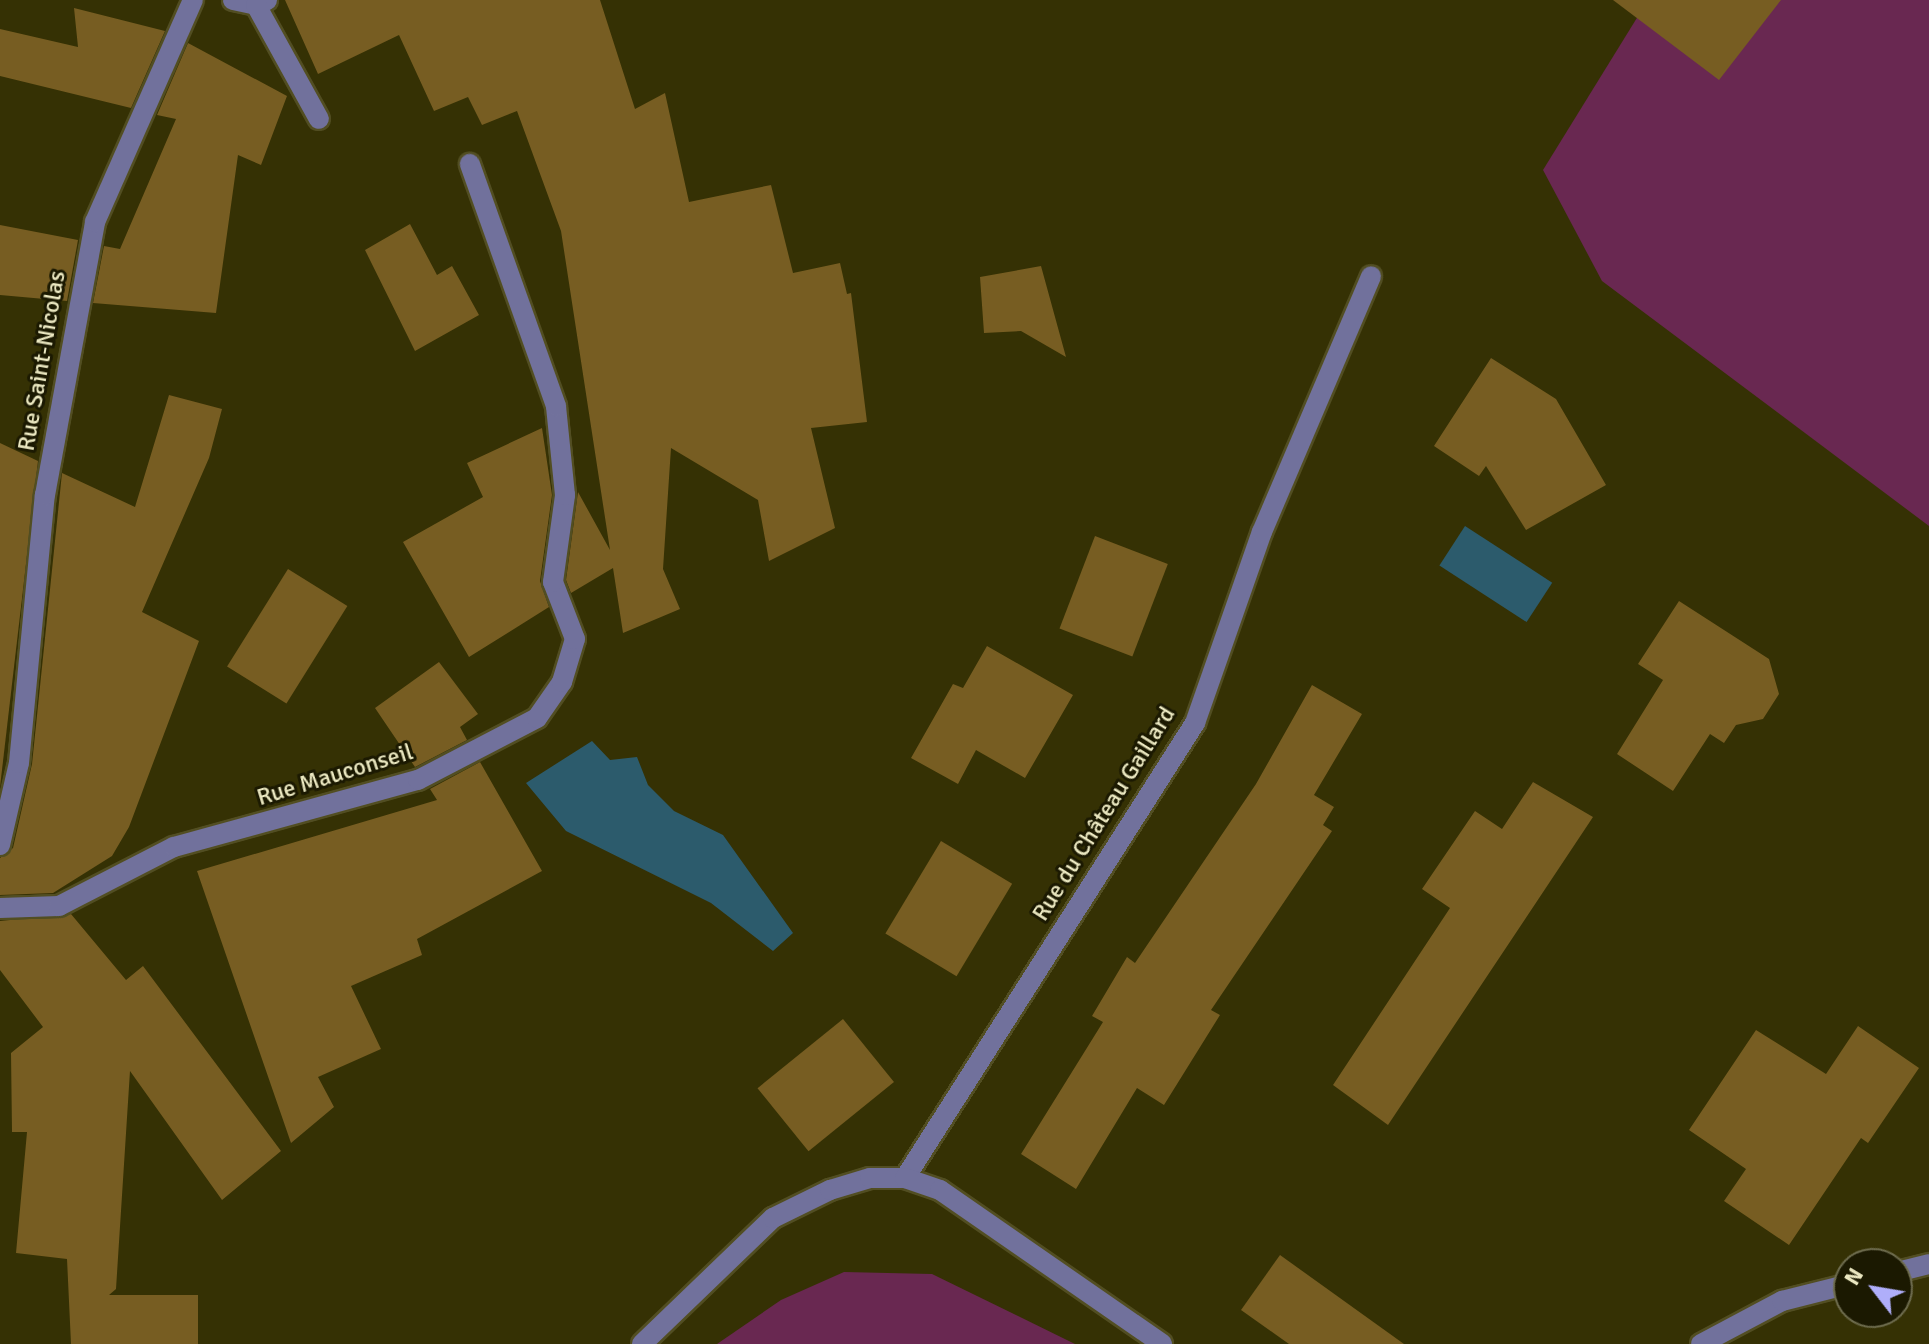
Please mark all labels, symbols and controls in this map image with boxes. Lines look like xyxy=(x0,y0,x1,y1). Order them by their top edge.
street label: Rue Saint-Nicolas xyxy=(12,269,72,453)
street label: Rue du Château Gaillard xyxy=(1026,702,1182,926)
street label: Rue Mauconseil xyxy=(253,738,417,812)
north arrow xyxy=(1833,1248,1913,1328)
text: N xyxy=(1838,1263,1869,1290)

